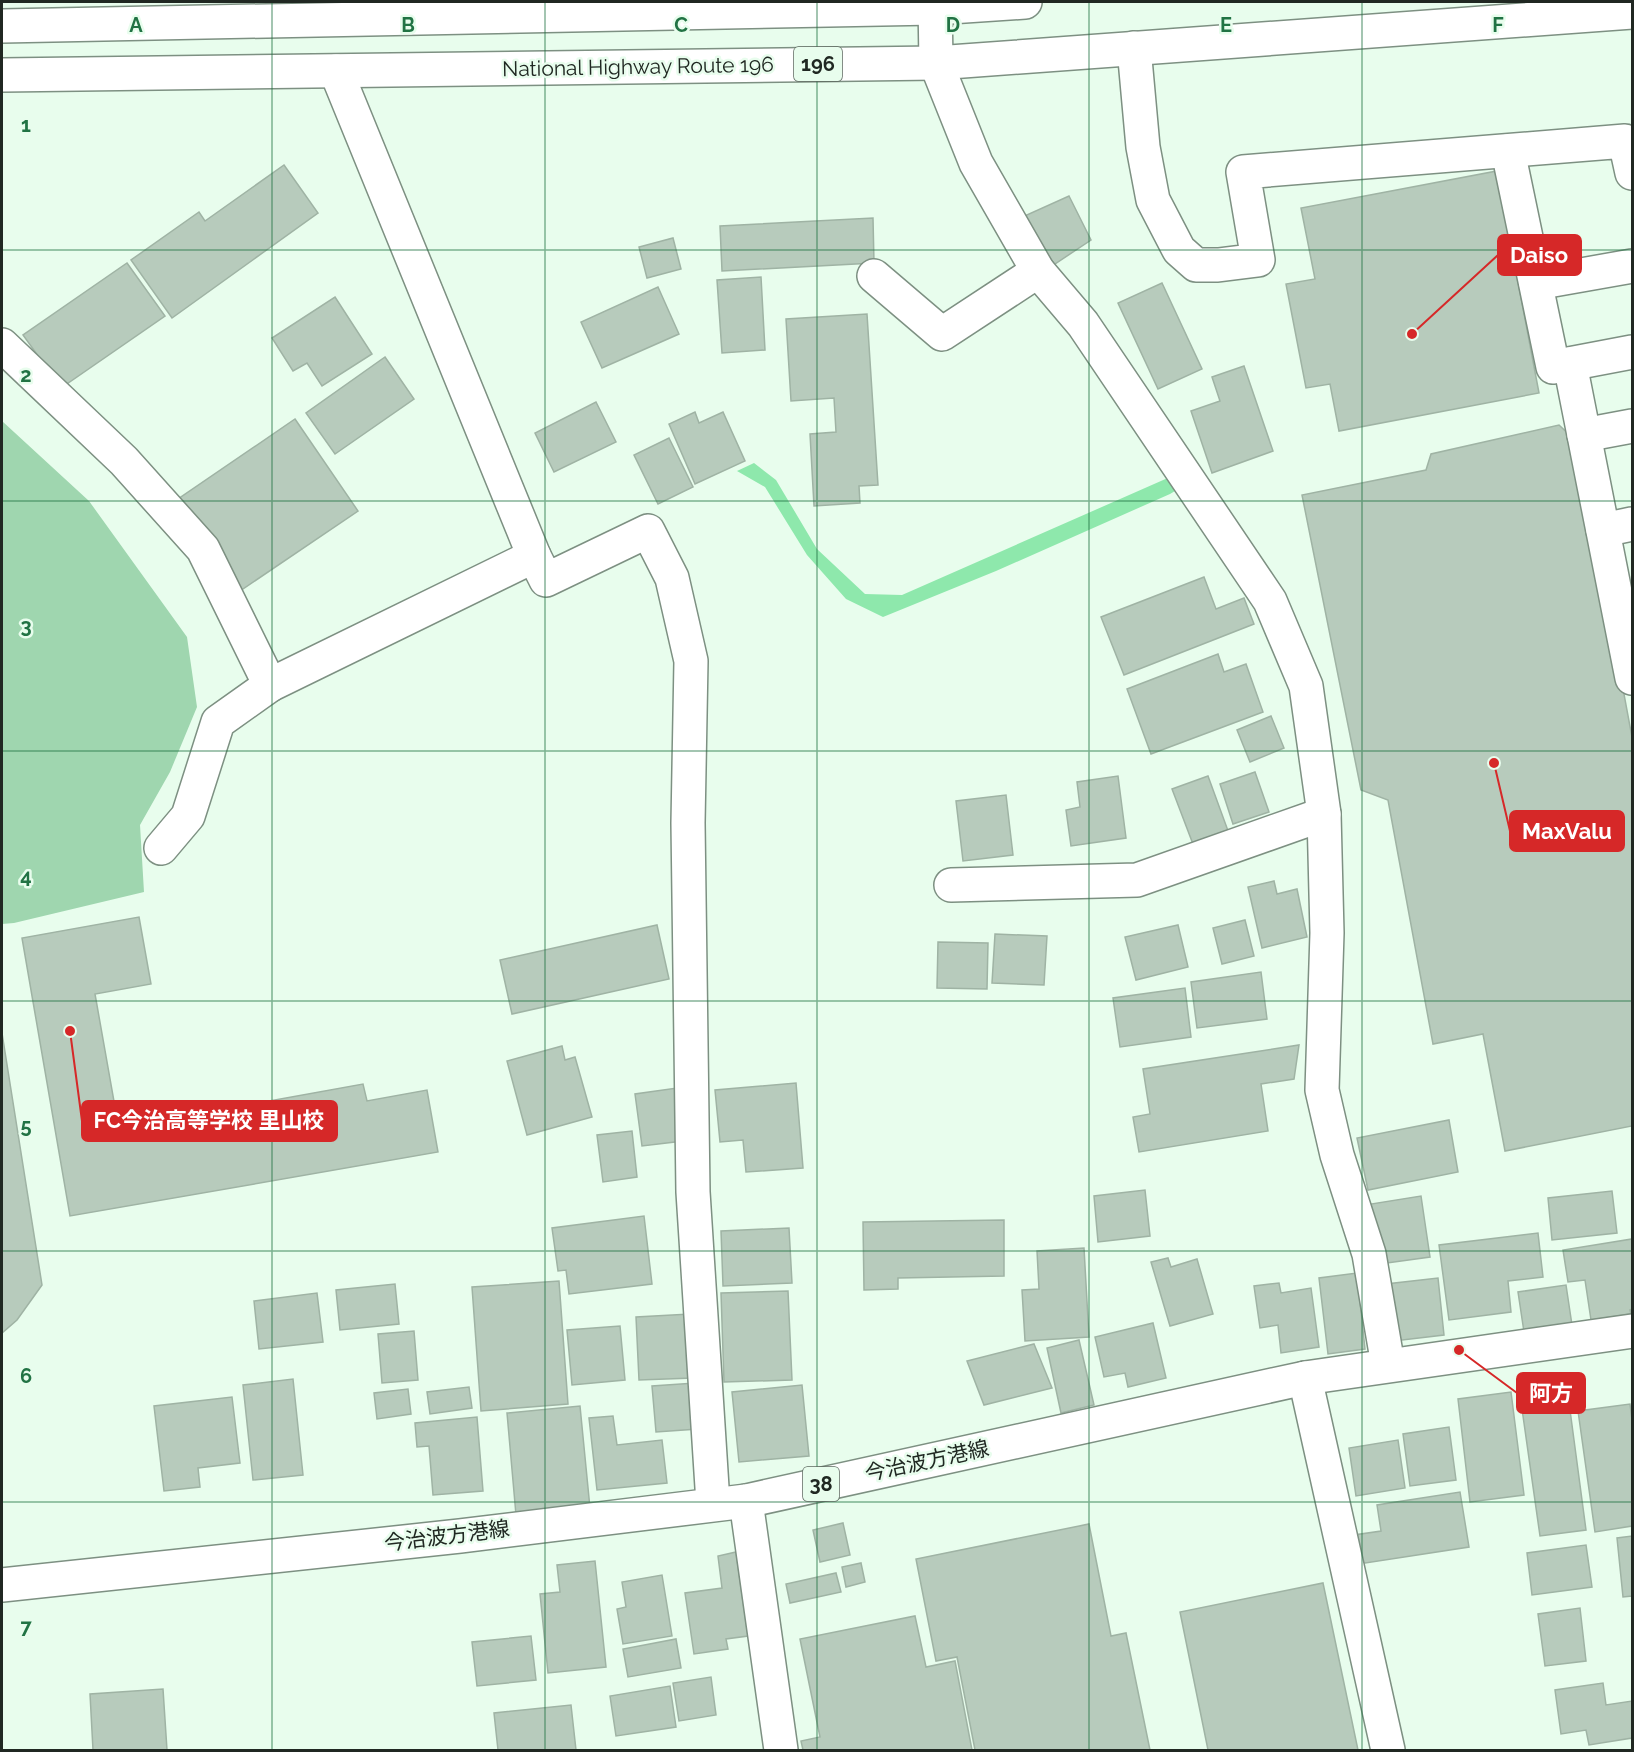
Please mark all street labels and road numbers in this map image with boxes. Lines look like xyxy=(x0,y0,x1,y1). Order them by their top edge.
road number: 196 xyxy=(794,47,842,81)
street label: National Highway Route 196 xyxy=(502,52,774,81)
street label: 今治波方港線 xyxy=(863,1435,991,1486)
road number: 38 xyxy=(803,1467,839,1501)
street label: 今治波方港線 xyxy=(383,1515,511,1556)

